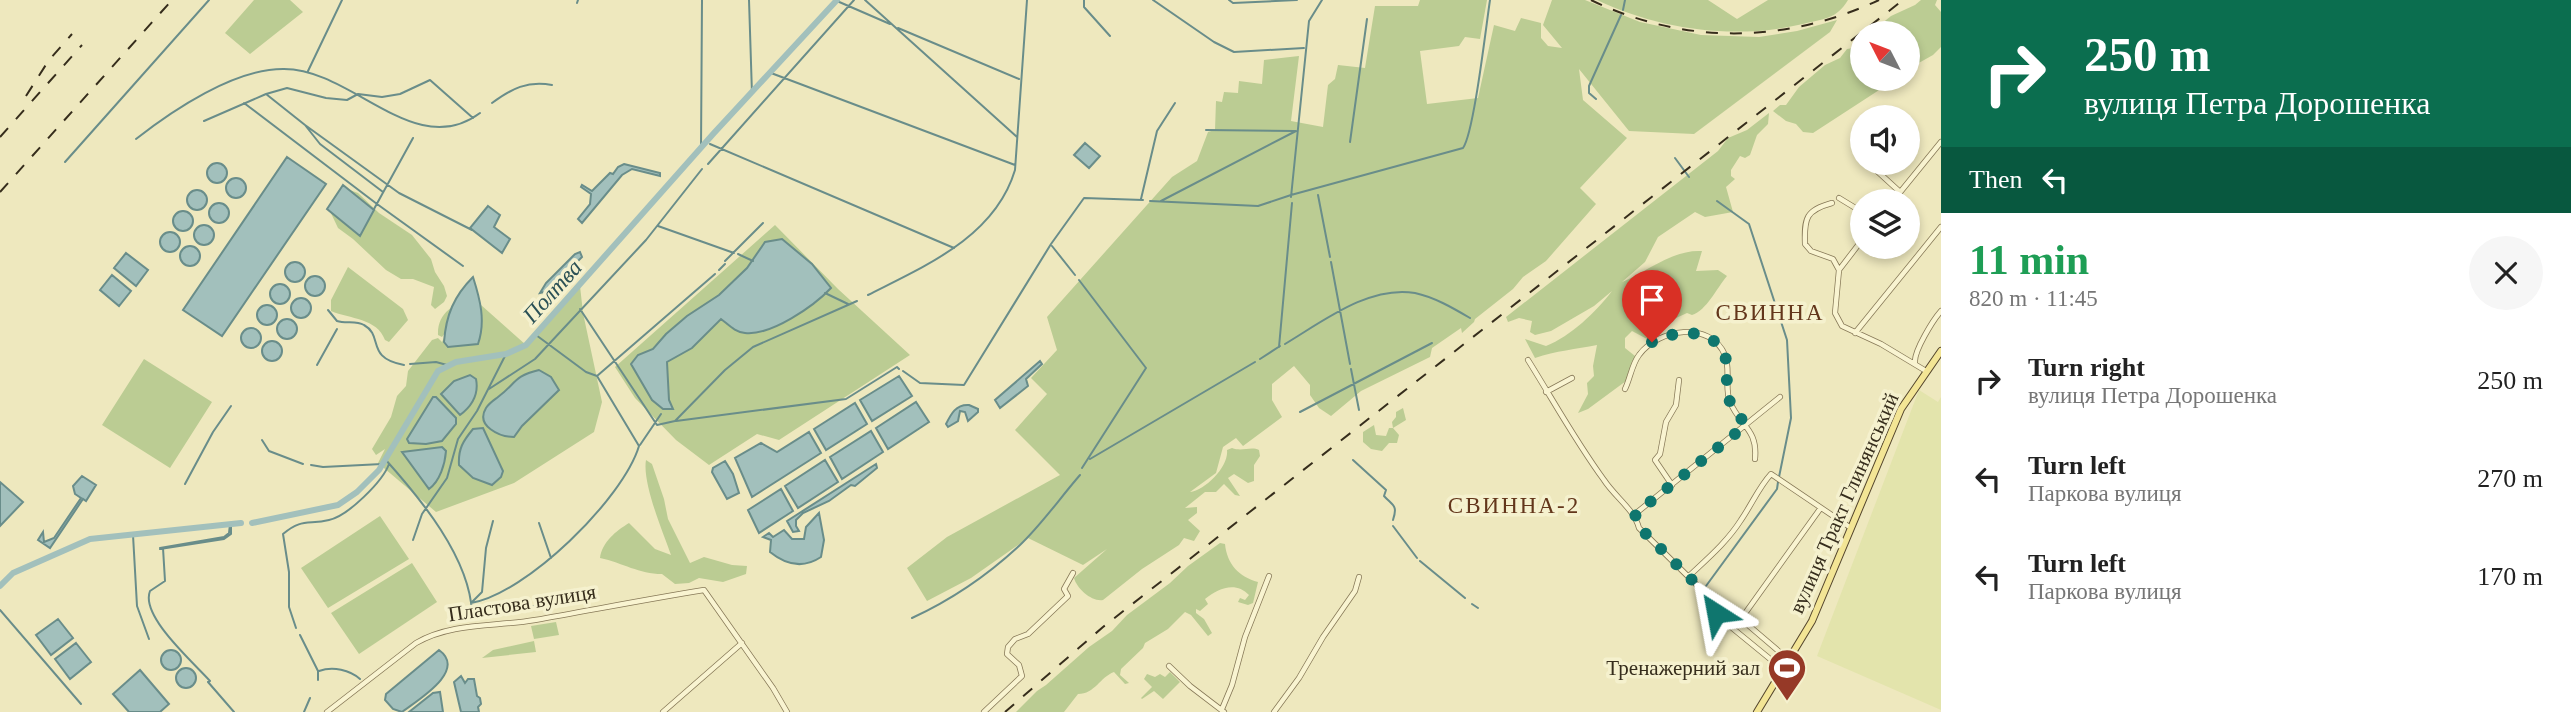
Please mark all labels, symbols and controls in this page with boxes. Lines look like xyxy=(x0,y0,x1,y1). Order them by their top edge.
north arrow xyxy=(1850,21,1920,91)
map controls xyxy=(1850,21,1920,259)
text: 250 m xyxy=(2084,27,2211,82)
icon: right xyxy=(1969,28,2060,119)
text: вулиця Петра Дорошенка xyxy=(2084,85,2431,121)
button: sound xyxy=(1850,105,1920,175)
icon: left xyxy=(2036,161,2074,199)
text: Then xyxy=(1969,165,2022,194)
button: layers xyxy=(1850,189,1920,259)
button: close xyxy=(2469,236,2543,310)
text: 11 min xyxy=(1969,237,2089,283)
water label: Полтва xyxy=(517,255,587,329)
pin xyxy=(1622,270,1682,342)
icon: arrive xyxy=(1633,281,1671,319)
text: 820 m · 11:45 xyxy=(1969,286,2098,311)
district label: СВИННА xyxy=(1715,300,1825,325)
text: Turn right xyxy=(2028,353,2145,382)
icon: right xyxy=(1969,362,2007,400)
text: 250 m xyxy=(2477,366,2543,395)
text: вулиця Петра Дорошенка xyxy=(2028,383,2277,408)
street label: вулиця Тракт Глинянський xyxy=(1784,389,1904,617)
text: Turn left xyxy=(2028,451,2126,480)
icon: left xyxy=(1969,460,2007,498)
text: 270 m xyxy=(2477,464,2543,493)
text: Паркова вулиця xyxy=(2028,481,2182,506)
district label: СВИННА-2 xyxy=(1448,493,1580,518)
text: Turn left xyxy=(2028,549,2126,578)
icon: left xyxy=(1969,558,2007,596)
text: 170 m xyxy=(2477,562,2543,591)
position arrow xyxy=(1679,576,1753,650)
street label: Пластова вулиця xyxy=(446,579,598,627)
text: Паркова вулиця xyxy=(2028,579,2182,604)
sports icon: Тренажерний зал xyxy=(1766,647,1808,702)
place label: Тренажерний зал xyxy=(1606,656,1760,680)

